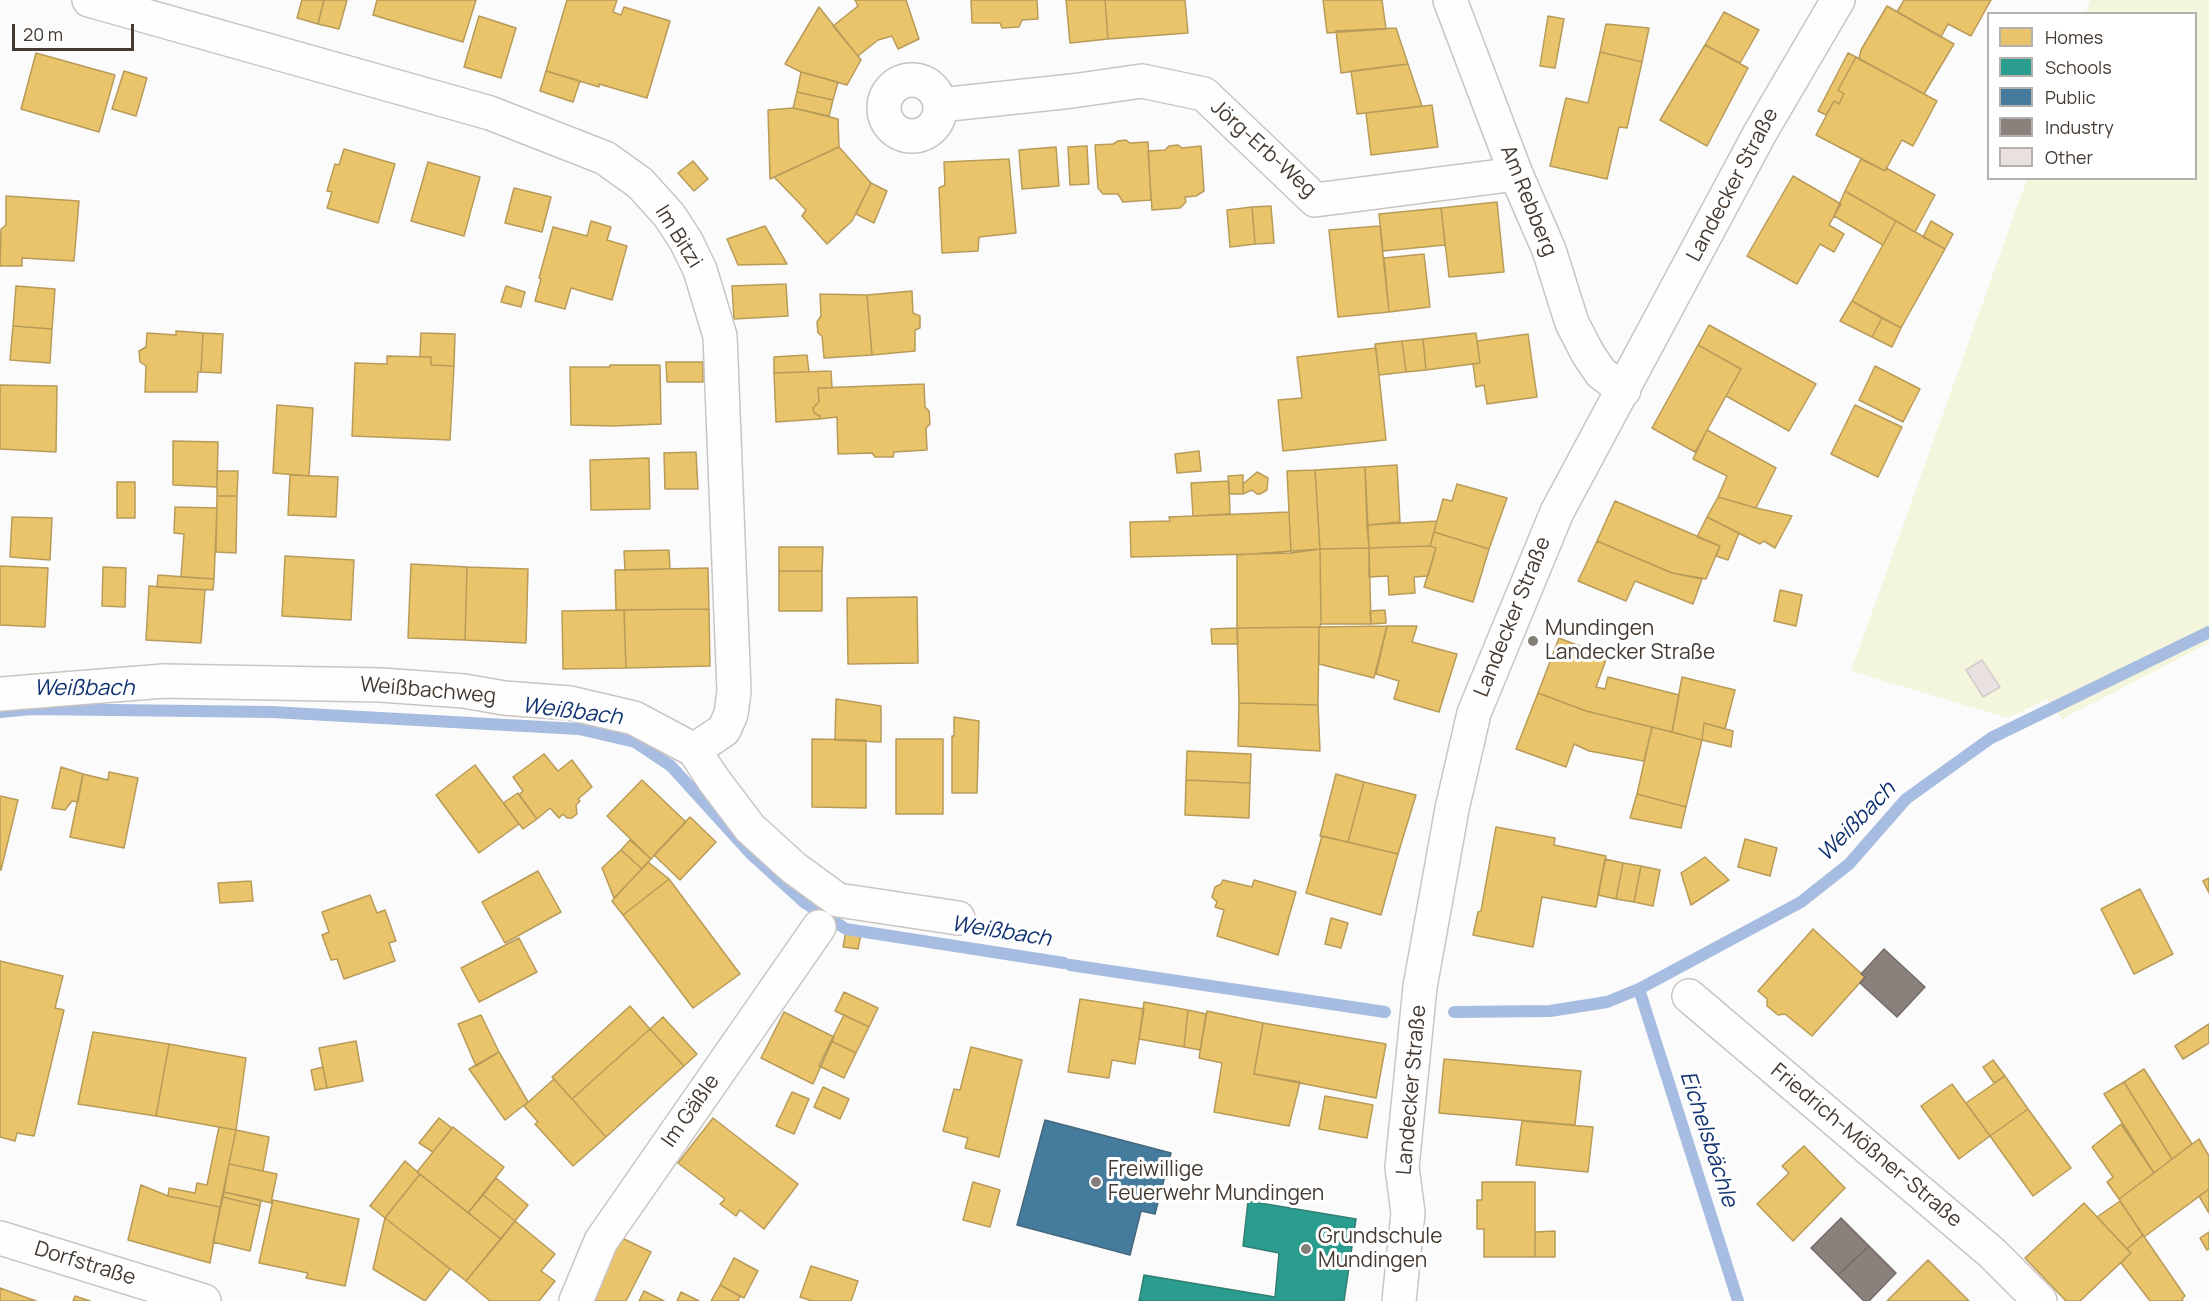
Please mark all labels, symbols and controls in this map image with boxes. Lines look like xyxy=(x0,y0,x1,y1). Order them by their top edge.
scale bar xyxy=(15,12,136,50)
legend xyxy=(1987,12,2197,180)
text: 20 m xyxy=(23,22,63,46)
text: Homes xyxy=(2045,25,2103,49)
text: Schools xyxy=(2045,55,2112,79)
text: Public xyxy=(2045,85,2096,109)
street label: Jörg-Erb-Weg xyxy=(1205,95,1321,203)
street label: Landecker Straße xyxy=(1682,104,1784,266)
text: Industry xyxy=(2045,115,2114,139)
street label: Am Rebberg xyxy=(1494,142,1562,260)
text: Other xyxy=(2045,145,2093,169)
street label: Im Bitzi xyxy=(649,201,707,273)
street label: Landecker Straße xyxy=(1469,533,1557,701)
place label: Mundingen Landecker Straße xyxy=(1545,616,1715,666)
marker: Mundingen Landecker Straße xyxy=(1526,634,1540,648)
street label: Weißbachweg xyxy=(359,673,497,709)
water label: Weißbach xyxy=(34,676,134,702)
water label: Weißbach xyxy=(520,693,624,731)
water label: Weißbach xyxy=(1813,777,1901,867)
water label: Weißbach xyxy=(949,911,1053,953)
street label: Landecker Straße xyxy=(1392,1004,1432,1176)
street label: Friedrich-Mößner-Straße xyxy=(1765,1059,1967,1233)
water label: Eichelsbächle xyxy=(1674,1068,1742,1210)
street label: Im Gäßle xyxy=(657,1070,725,1152)
place label: Freiwillige Feuerwehr Mundingen xyxy=(1108,1157,1324,1207)
marker: Freiwillige Feuerwehr Mundingen xyxy=(1089,1175,1103,1189)
place label: Grundschule Mundingen xyxy=(1318,1224,1442,1274)
street label: Dorfstraße xyxy=(31,1237,139,1291)
marker: Grundschule Mundingen xyxy=(1299,1242,1313,1256)

